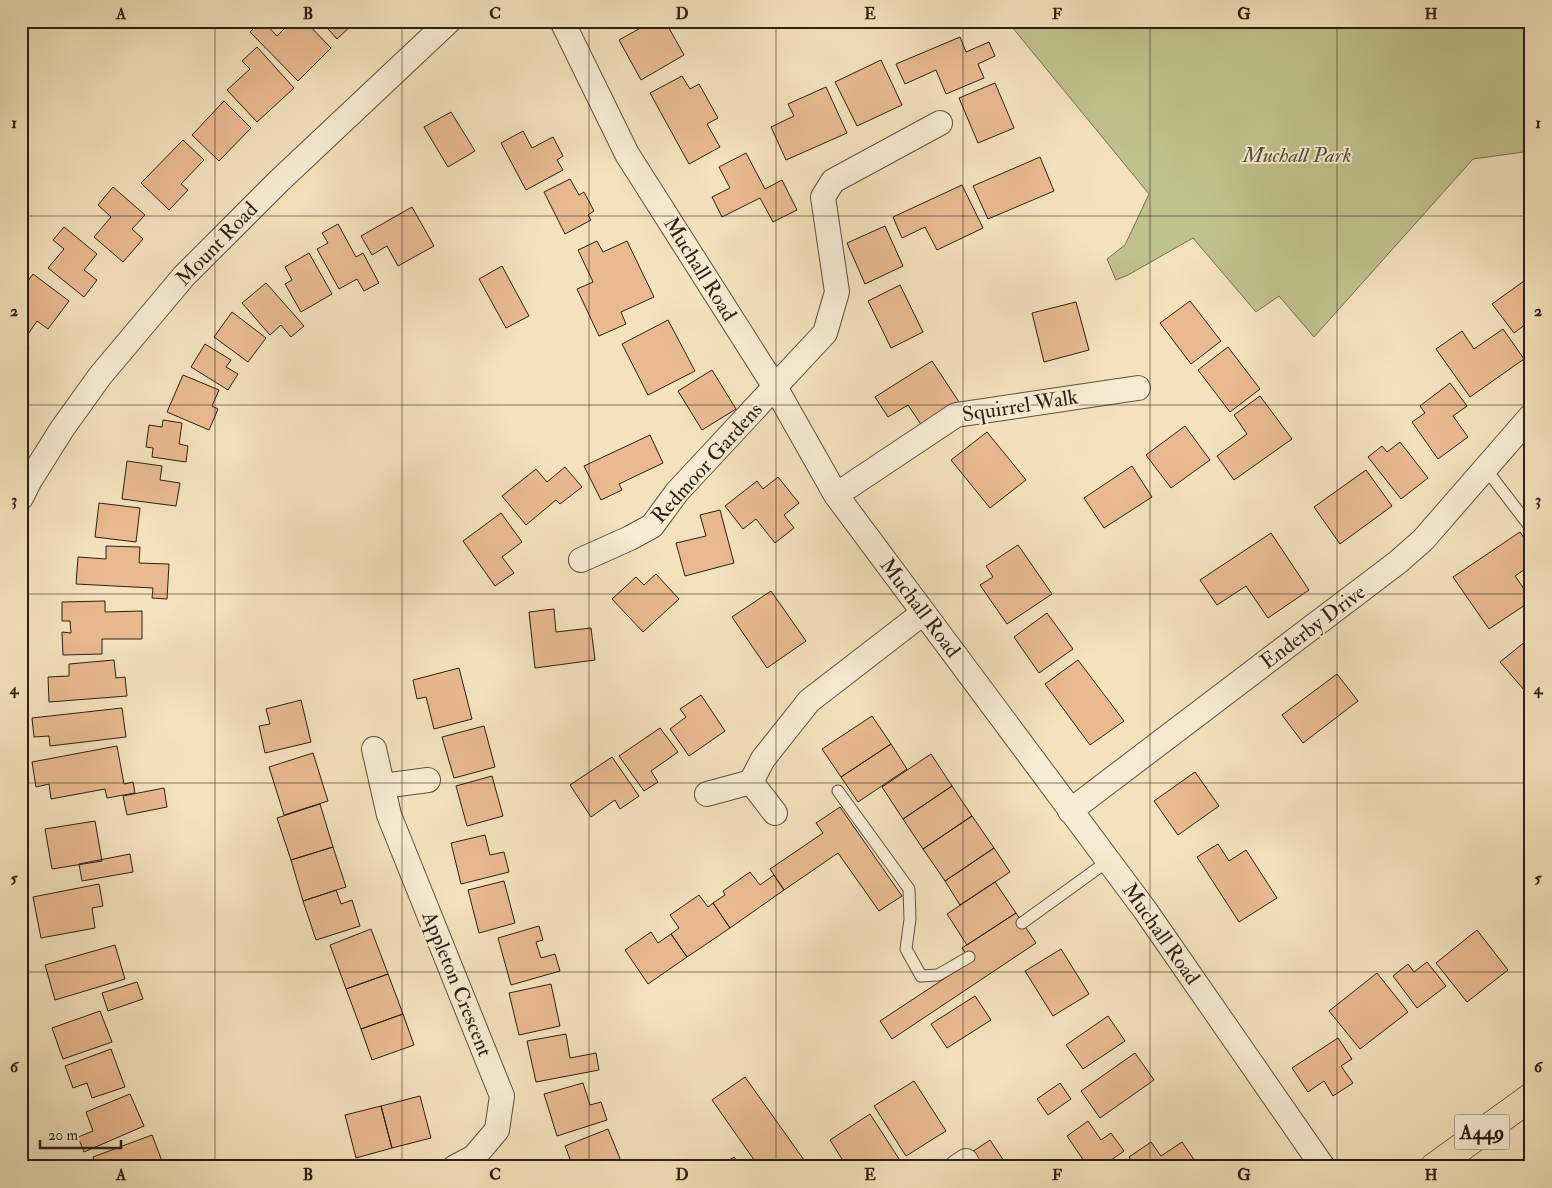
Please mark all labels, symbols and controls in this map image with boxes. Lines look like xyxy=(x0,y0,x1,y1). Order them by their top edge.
text: A xyxy=(115,4,127,24)
text: B xyxy=(303,4,313,24)
text: C xyxy=(489,4,501,24)
text: D xyxy=(675,4,689,24)
text: E xyxy=(864,4,876,24)
text: F xyxy=(1052,4,1062,24)
text: G xyxy=(1237,4,1251,24)
text: H xyxy=(1424,4,1438,24)
text: 1 xyxy=(11,113,17,133)
text: 1 xyxy=(1535,113,1541,133)
park label: Muchall Park xyxy=(1241,142,1351,169)
street label: Mount Road xyxy=(170,196,264,292)
street label: Muchall Road xyxy=(657,212,743,327)
text: 2 xyxy=(10,301,18,321)
text: 2 xyxy=(1534,301,1542,321)
street label: Squirrel Walk xyxy=(960,384,1080,428)
street label: Redmoor Gardens xyxy=(646,397,768,529)
text: 3 xyxy=(11,490,17,510)
text: 3 xyxy=(1535,490,1541,510)
street label: Muchall Road xyxy=(874,553,967,664)
street label: Enderby Drive xyxy=(1255,579,1371,675)
text: 4 xyxy=(9,679,20,699)
text: 4 xyxy=(1533,679,1544,699)
text: 5 xyxy=(10,868,18,888)
text: 5 xyxy=(1534,868,1542,888)
street label: Muchall Road xyxy=(1116,878,1206,991)
street label: Appleton Crescent xyxy=(415,906,498,1061)
text: 6 xyxy=(10,1057,20,1077)
text: 6 xyxy=(1534,1057,1544,1077)
road number: A449 xyxy=(1454,1114,1510,1150)
scale bar xyxy=(40,1118,121,1150)
text: 20 m xyxy=(48,1126,78,1145)
text: A xyxy=(115,1165,127,1185)
text: B xyxy=(303,1165,313,1185)
text: C xyxy=(489,1165,501,1185)
text: D xyxy=(675,1165,689,1185)
text: E xyxy=(864,1165,876,1185)
text: F xyxy=(1052,1165,1062,1185)
text: G xyxy=(1237,1165,1251,1185)
text: H xyxy=(1424,1165,1438,1185)

